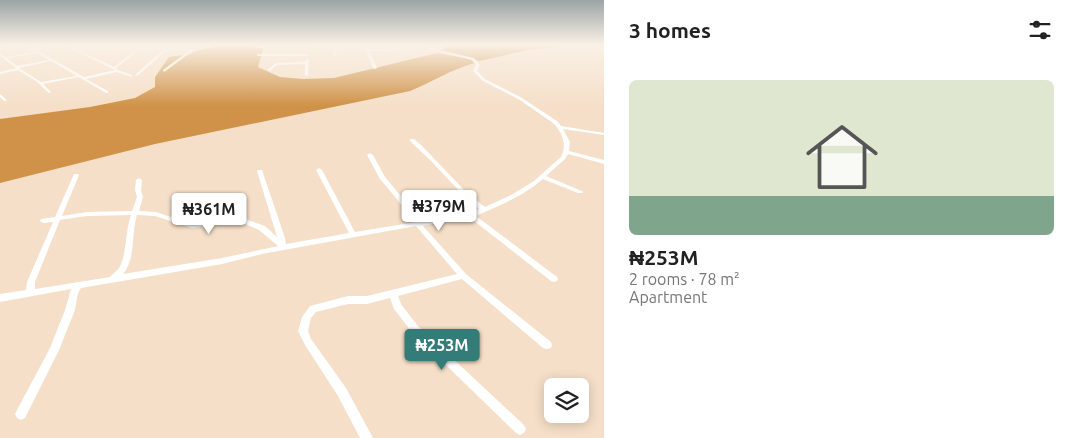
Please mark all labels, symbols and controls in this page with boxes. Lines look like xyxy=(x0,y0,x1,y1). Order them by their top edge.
icon: filters xyxy=(1026,16,1054,44)
text: 3 homes xyxy=(629,18,711,42)
icon: home xyxy=(797,112,887,202)
pin: ₦379M xyxy=(404,190,474,232)
pin: ₦361M xyxy=(174,192,244,235)
text: ₦379M xyxy=(413,197,465,215)
text: ₦361M xyxy=(183,200,235,218)
text: ₦253M xyxy=(629,245,698,269)
text: 2 rooms · 78 m² xyxy=(629,270,740,288)
text: Apartment xyxy=(629,288,707,306)
pin: ₦253M xyxy=(407,328,477,371)
text: ₦253M xyxy=(416,336,468,354)
map controls xyxy=(544,378,589,423)
button: layers xyxy=(544,378,589,423)

